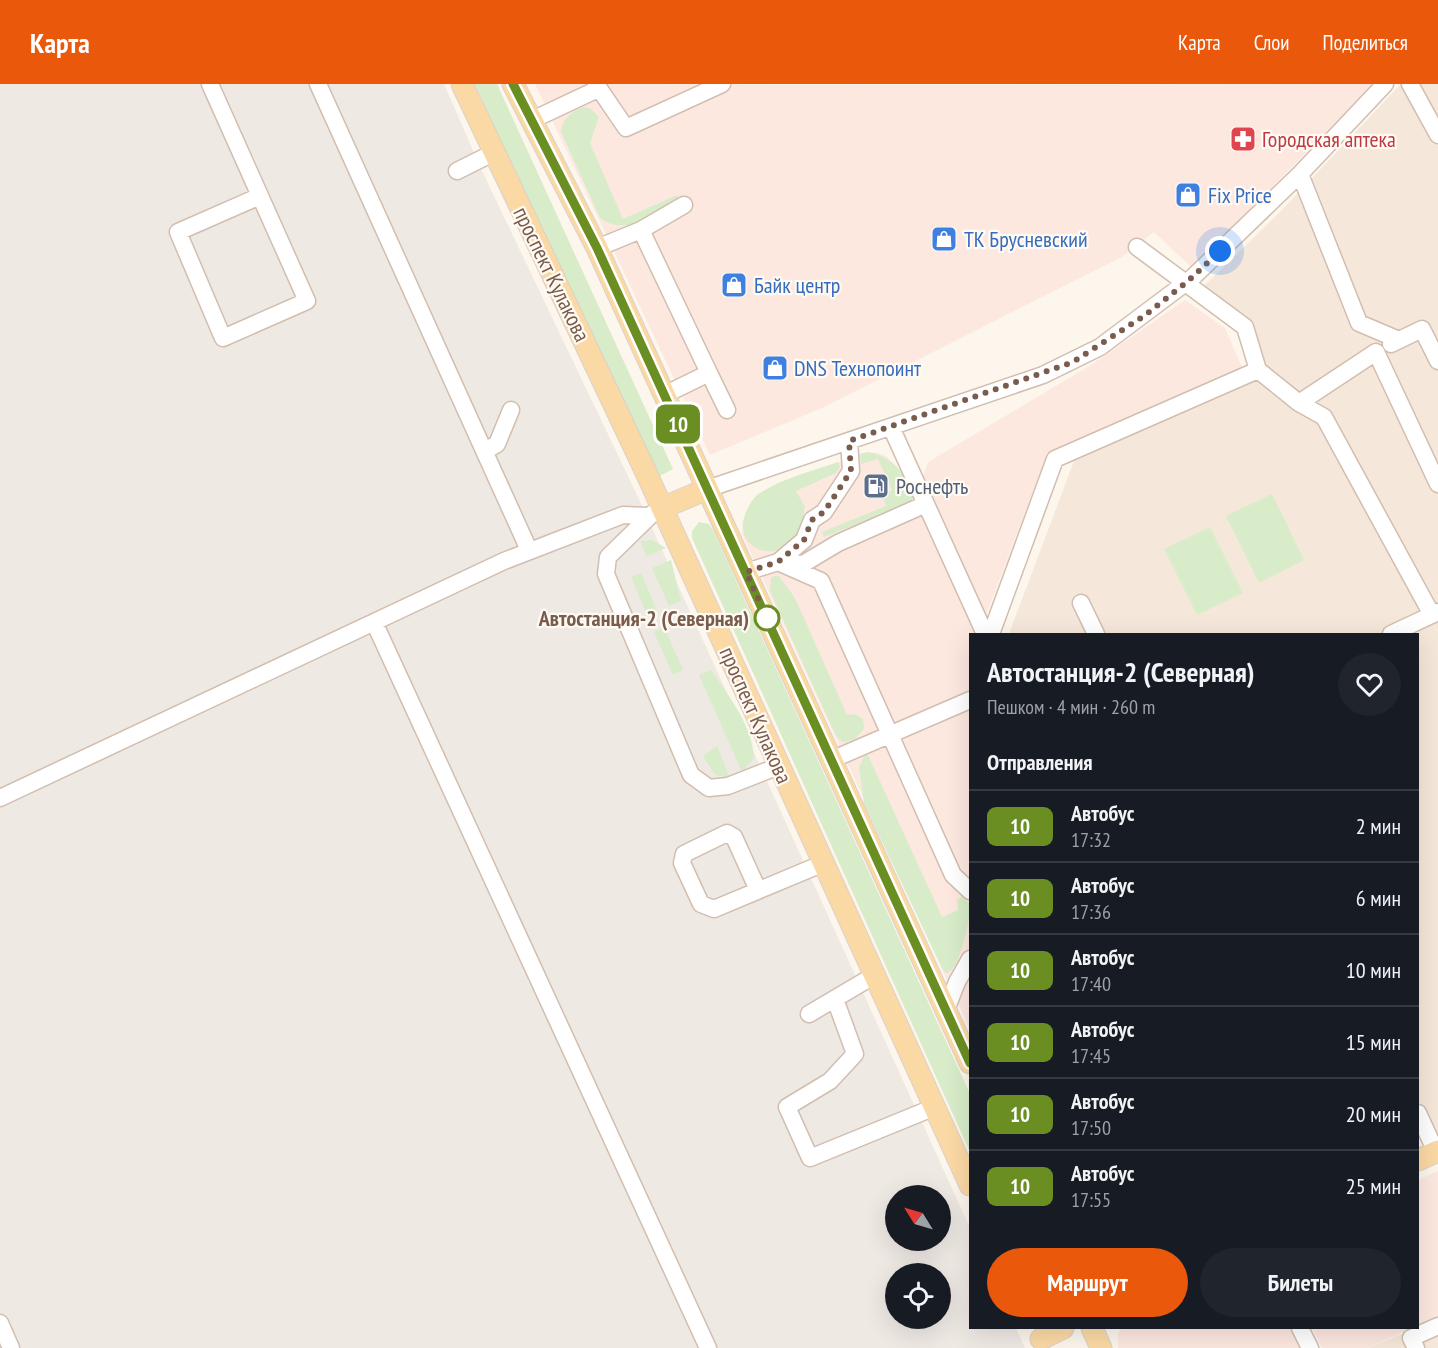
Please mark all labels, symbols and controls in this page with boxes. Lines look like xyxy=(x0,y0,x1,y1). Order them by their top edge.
text: Карта xyxy=(30,24,90,61)
text: Карта xyxy=(1178,29,1221,56)
text: Слои xyxy=(1254,29,1289,56)
text: Поделиться xyxy=(1322,29,1408,56)
pharmacy icon: Городская аптека xyxy=(1228,124,1258,154)
place label: Городская аптека xyxy=(1262,125,1396,153)
shop icon: Fix Price xyxy=(1173,180,1203,210)
place label: Fix Price xyxy=(1208,181,1272,209)
street label: проспект Кулакова xyxy=(507,202,597,346)
shop icon: ТК Брусневский xyxy=(929,224,959,254)
place label: ТК Брусневский xyxy=(964,225,1088,253)
your location xyxy=(1205,236,1235,266)
shop icon: Байк центр xyxy=(719,270,749,300)
place label: Байк центр xyxy=(754,271,840,299)
shop icon: DNS Технопоинт xyxy=(760,353,790,383)
place label: DNS Технопоинт xyxy=(794,354,922,382)
line badge: 10 xyxy=(651,404,705,444)
text: 10 xyxy=(668,411,688,438)
fuel station icon: Роснефть xyxy=(861,471,891,501)
place label: Роснефть xyxy=(896,472,968,500)
place label: Автостанция-2 (Северная) xyxy=(538,604,749,632)
marker: Автостанция-2 (Северная) xyxy=(754,605,780,631)
street label: проспект Кулакова xyxy=(713,642,799,788)
text: Автостанция-2 (Северная) xyxy=(987,653,1255,690)
button: heart xyxy=(1338,653,1401,716)
text: Пешком · 4 мин · 260 m xyxy=(987,694,1155,720)
text: Отправления xyxy=(987,748,1093,776)
text: Автобус xyxy=(1071,799,1134,827)
text: 2 мин xyxy=(1356,812,1401,840)
text: 10 xyxy=(1010,813,1030,840)
text: 17:32 xyxy=(1071,827,1111,853)
text: Автобус xyxy=(1071,871,1134,899)
text: 6 мин xyxy=(1356,884,1401,912)
text: 10 xyxy=(1010,885,1030,912)
text: 17:36 xyxy=(1071,899,1111,925)
text: Автобус xyxy=(1071,943,1134,971)
text: 10 мин xyxy=(1346,956,1401,984)
text: 10 xyxy=(1010,957,1030,984)
text: 17:40 xyxy=(1071,971,1111,997)
text: Автобус xyxy=(1071,1015,1134,1043)
text: 15 мин xyxy=(1346,1028,1401,1056)
text: 10 xyxy=(1010,1029,1030,1056)
text: 17:45 xyxy=(1071,1043,1111,1069)
text: Автобус xyxy=(1071,1087,1134,1115)
text: 20 мин xyxy=(1346,1100,1401,1128)
text: 10 xyxy=(1010,1101,1030,1128)
text: 17:50 xyxy=(1071,1115,1111,1141)
text: Автобус xyxy=(1071,1159,1134,1187)
text: 25 мин xyxy=(1346,1172,1401,1200)
text: 10 xyxy=(1010,1173,1030,1200)
north arrow xyxy=(885,1185,951,1251)
map controls xyxy=(885,1185,951,1329)
text: 17:55 xyxy=(1071,1187,1111,1213)
button: Маршрут xyxy=(987,1248,1188,1317)
button: Билеты xyxy=(1200,1248,1401,1317)
button: locate xyxy=(885,1263,951,1329)

